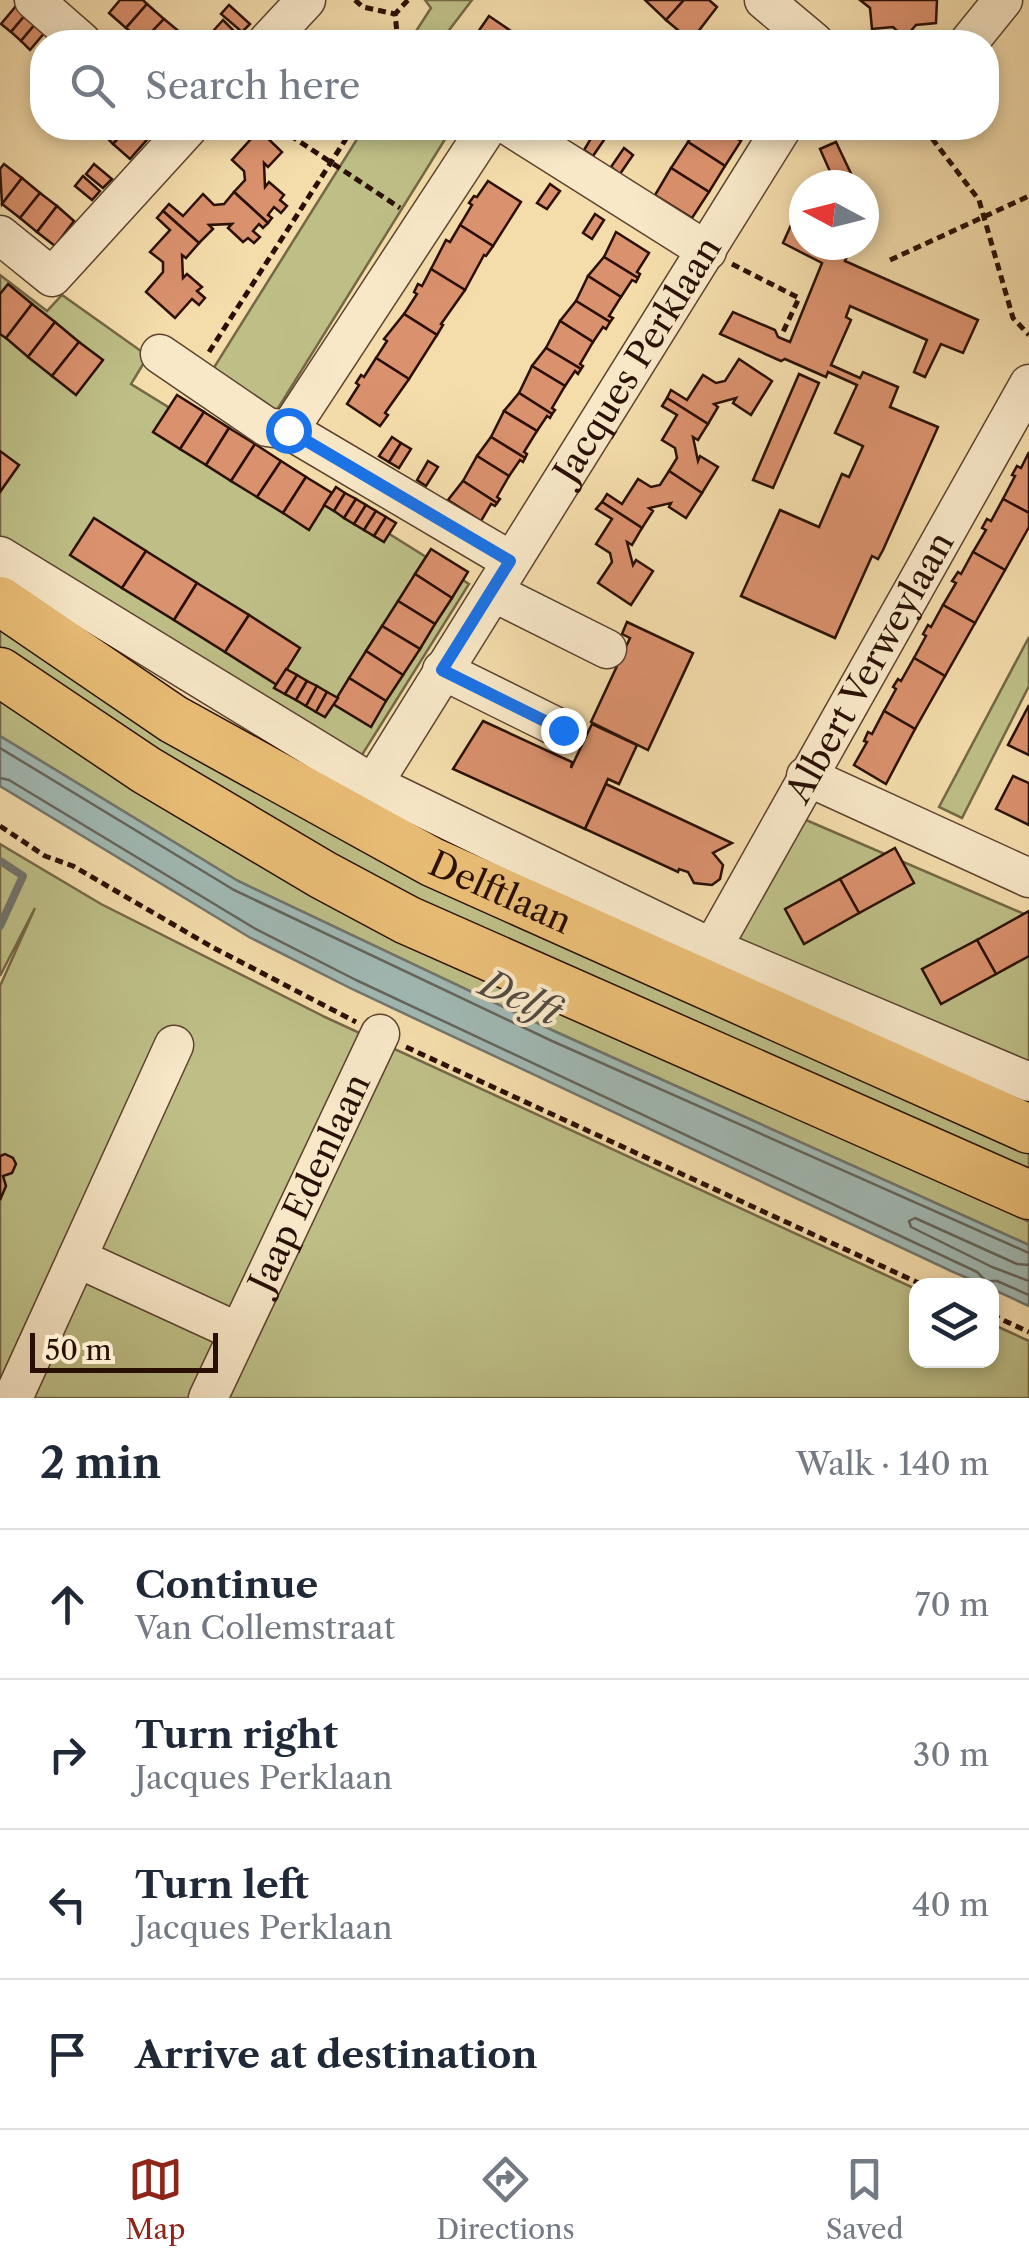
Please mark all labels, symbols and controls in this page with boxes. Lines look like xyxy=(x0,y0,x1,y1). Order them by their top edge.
search box xyxy=(30,30,999,140)
icon: search xyxy=(65,58,120,113)
text: Search here xyxy=(145,62,360,109)
north arrow xyxy=(789,170,879,260)
street label: Jacques Perklaan xyxy=(542,228,730,495)
route start xyxy=(266,408,312,454)
street label: Albert Verweylaan xyxy=(776,524,963,811)
route end xyxy=(541,708,587,754)
street label: Delftlaan xyxy=(422,841,579,943)
water label: Delft xyxy=(471,958,571,1037)
street label: Jaap Edenlaan xyxy=(237,1067,379,1303)
map controls xyxy=(909,1278,999,1368)
button: layers xyxy=(909,1278,999,1368)
scale bar xyxy=(30,1328,218,1372)
text: 50 m xyxy=(45,1333,112,1367)
text: 2 min xyxy=(40,1437,161,1489)
text: Walk · 140 m xyxy=(796,1444,989,1483)
text: Continue xyxy=(135,1561,318,1608)
icon: ahead xyxy=(40,1577,95,1632)
text: 70 m xyxy=(915,1585,989,1624)
text: Van Collemstraat xyxy=(135,1608,395,1647)
text: Turn right xyxy=(135,1711,338,1758)
icon: right xyxy=(40,1727,95,1782)
text: 30 m xyxy=(913,1735,989,1774)
text: Jacques Perklaan xyxy=(135,1758,393,1797)
text: Turn left xyxy=(135,1861,309,1908)
icon: left xyxy=(40,1877,95,1932)
text: 40 m xyxy=(912,1885,989,1924)
text: Jacques Perklaan xyxy=(135,1908,393,1947)
icon: arrive xyxy=(40,2027,95,2082)
text: Arrive at destination xyxy=(135,2031,538,2078)
tab: Map xyxy=(125,2152,186,2246)
tab: Directions xyxy=(436,2152,575,2246)
tab: Saved xyxy=(826,2152,904,2246)

